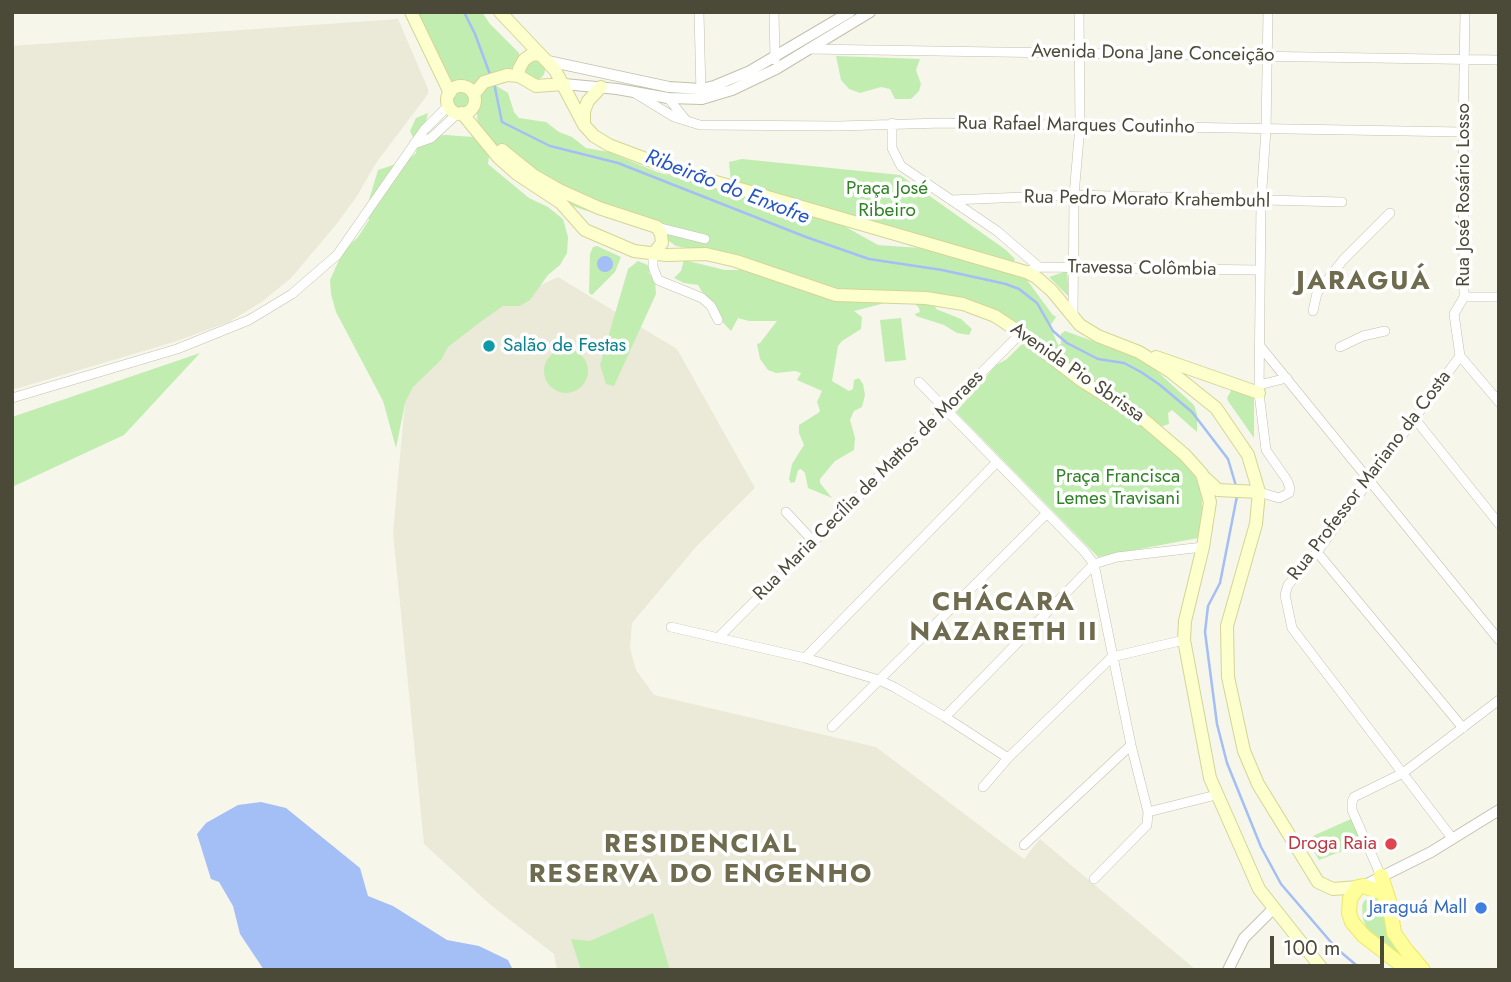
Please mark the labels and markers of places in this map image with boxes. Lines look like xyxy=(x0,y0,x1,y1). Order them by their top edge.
place label: Salão de Festas xyxy=(503,335,626,357)
marker: Salão de Festas xyxy=(481,338,497,354)
place label: Droga Raia xyxy=(1288,833,1377,855)
marker: Droga Raia xyxy=(1383,836,1399,852)
place label: Jaraguá Mall xyxy=(1369,897,1467,919)
marker: Jaraguá Mall xyxy=(1473,900,1489,916)

